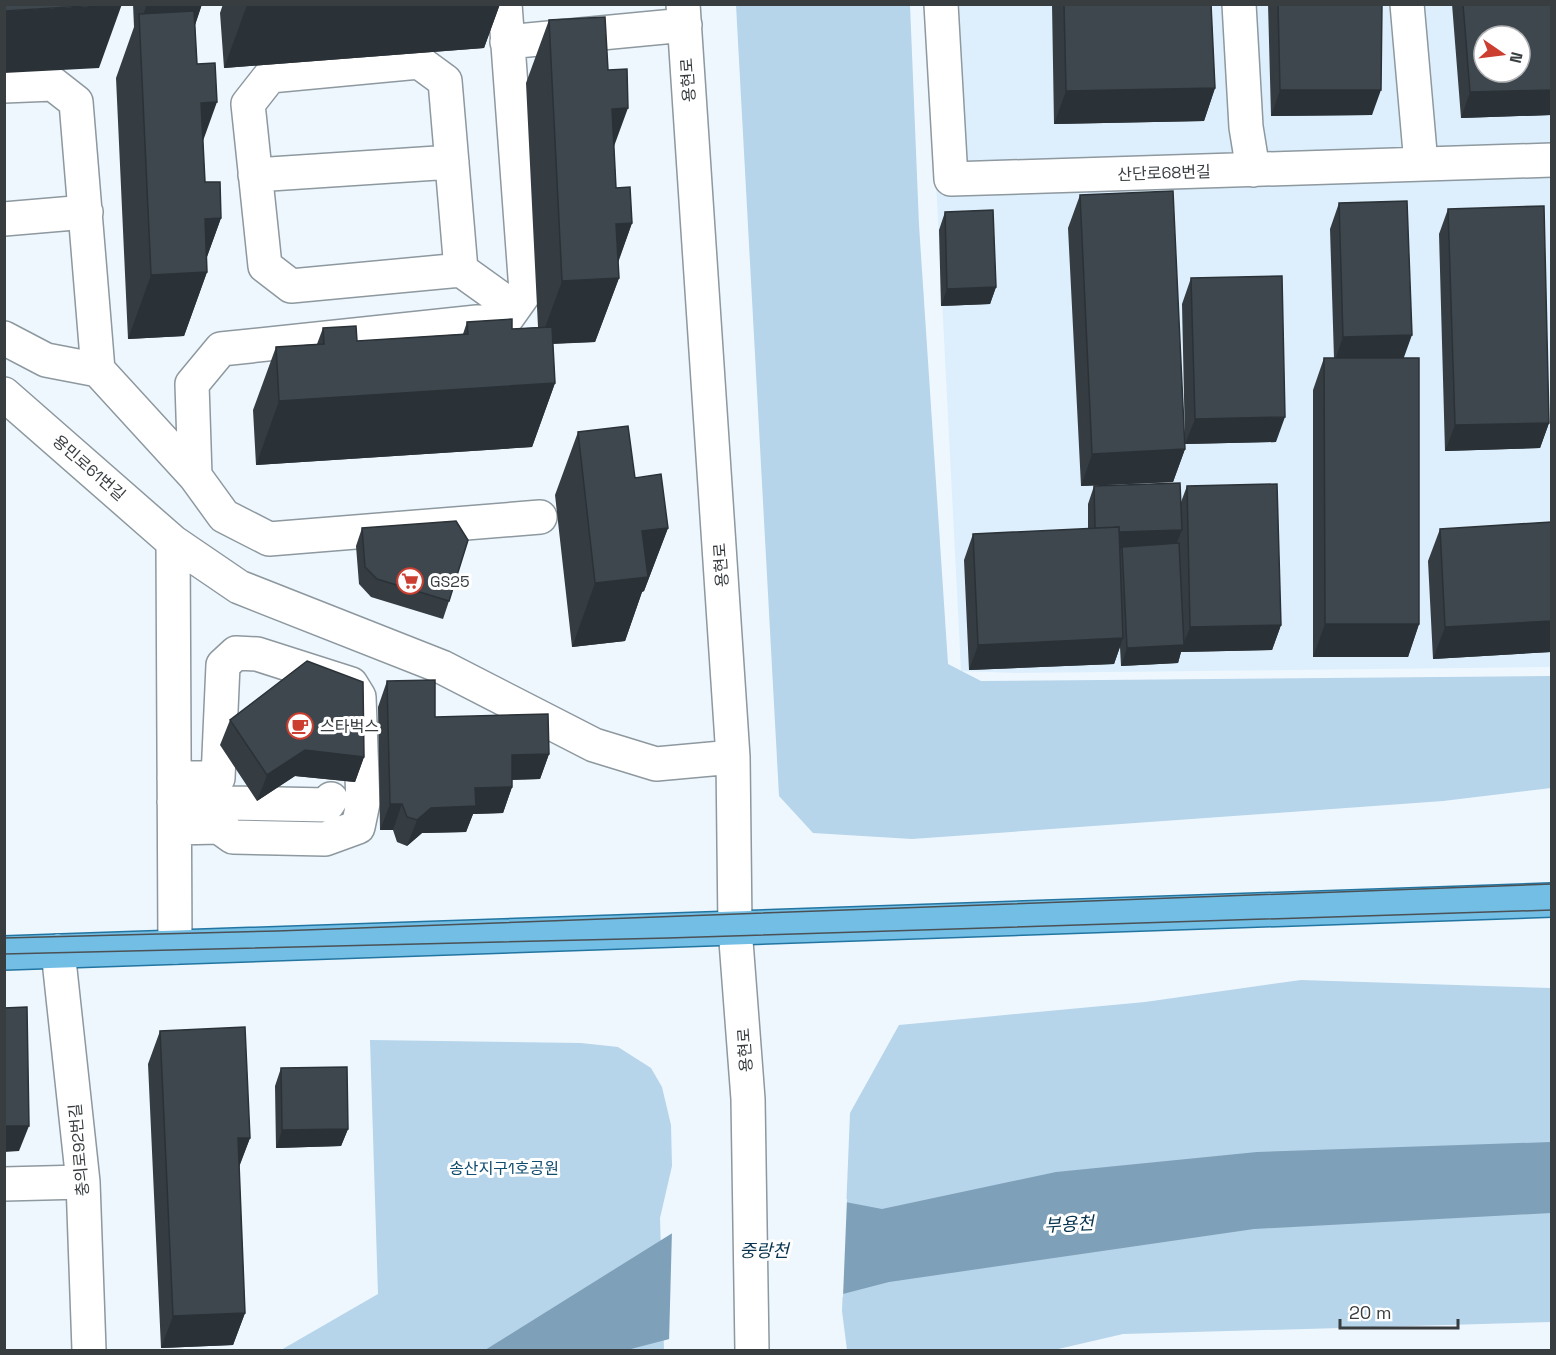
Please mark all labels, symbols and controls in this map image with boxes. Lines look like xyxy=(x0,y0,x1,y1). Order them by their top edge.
north arrow xyxy=(1472,24,1532,84)
text: N xyxy=(1505,50,1528,65)
street label: 용현로 xyxy=(676,57,700,103)
street label: 산단로68번길 xyxy=(1117,161,1211,185)
street label: 용민로61번길 xyxy=(48,431,130,505)
street label: 용현로 xyxy=(709,542,733,588)
supermarket icon: GS25 xyxy=(395,566,425,596)
place label: GS25 xyxy=(430,571,470,592)
cafe icon: 스타벅스 xyxy=(285,711,315,741)
place label: 스타벅스 xyxy=(320,716,379,737)
street label: 용현로 xyxy=(733,1027,757,1073)
street label: 충의로92번길 xyxy=(64,1103,94,1197)
park label: 송산지구1호공원 xyxy=(449,1158,559,1179)
water label: 부용천 xyxy=(1044,1211,1097,1237)
water label: 중랑천 xyxy=(739,1239,791,1262)
scale bar xyxy=(1340,1292,1458,1330)
text: 20 m xyxy=(1349,1301,1392,1324)

